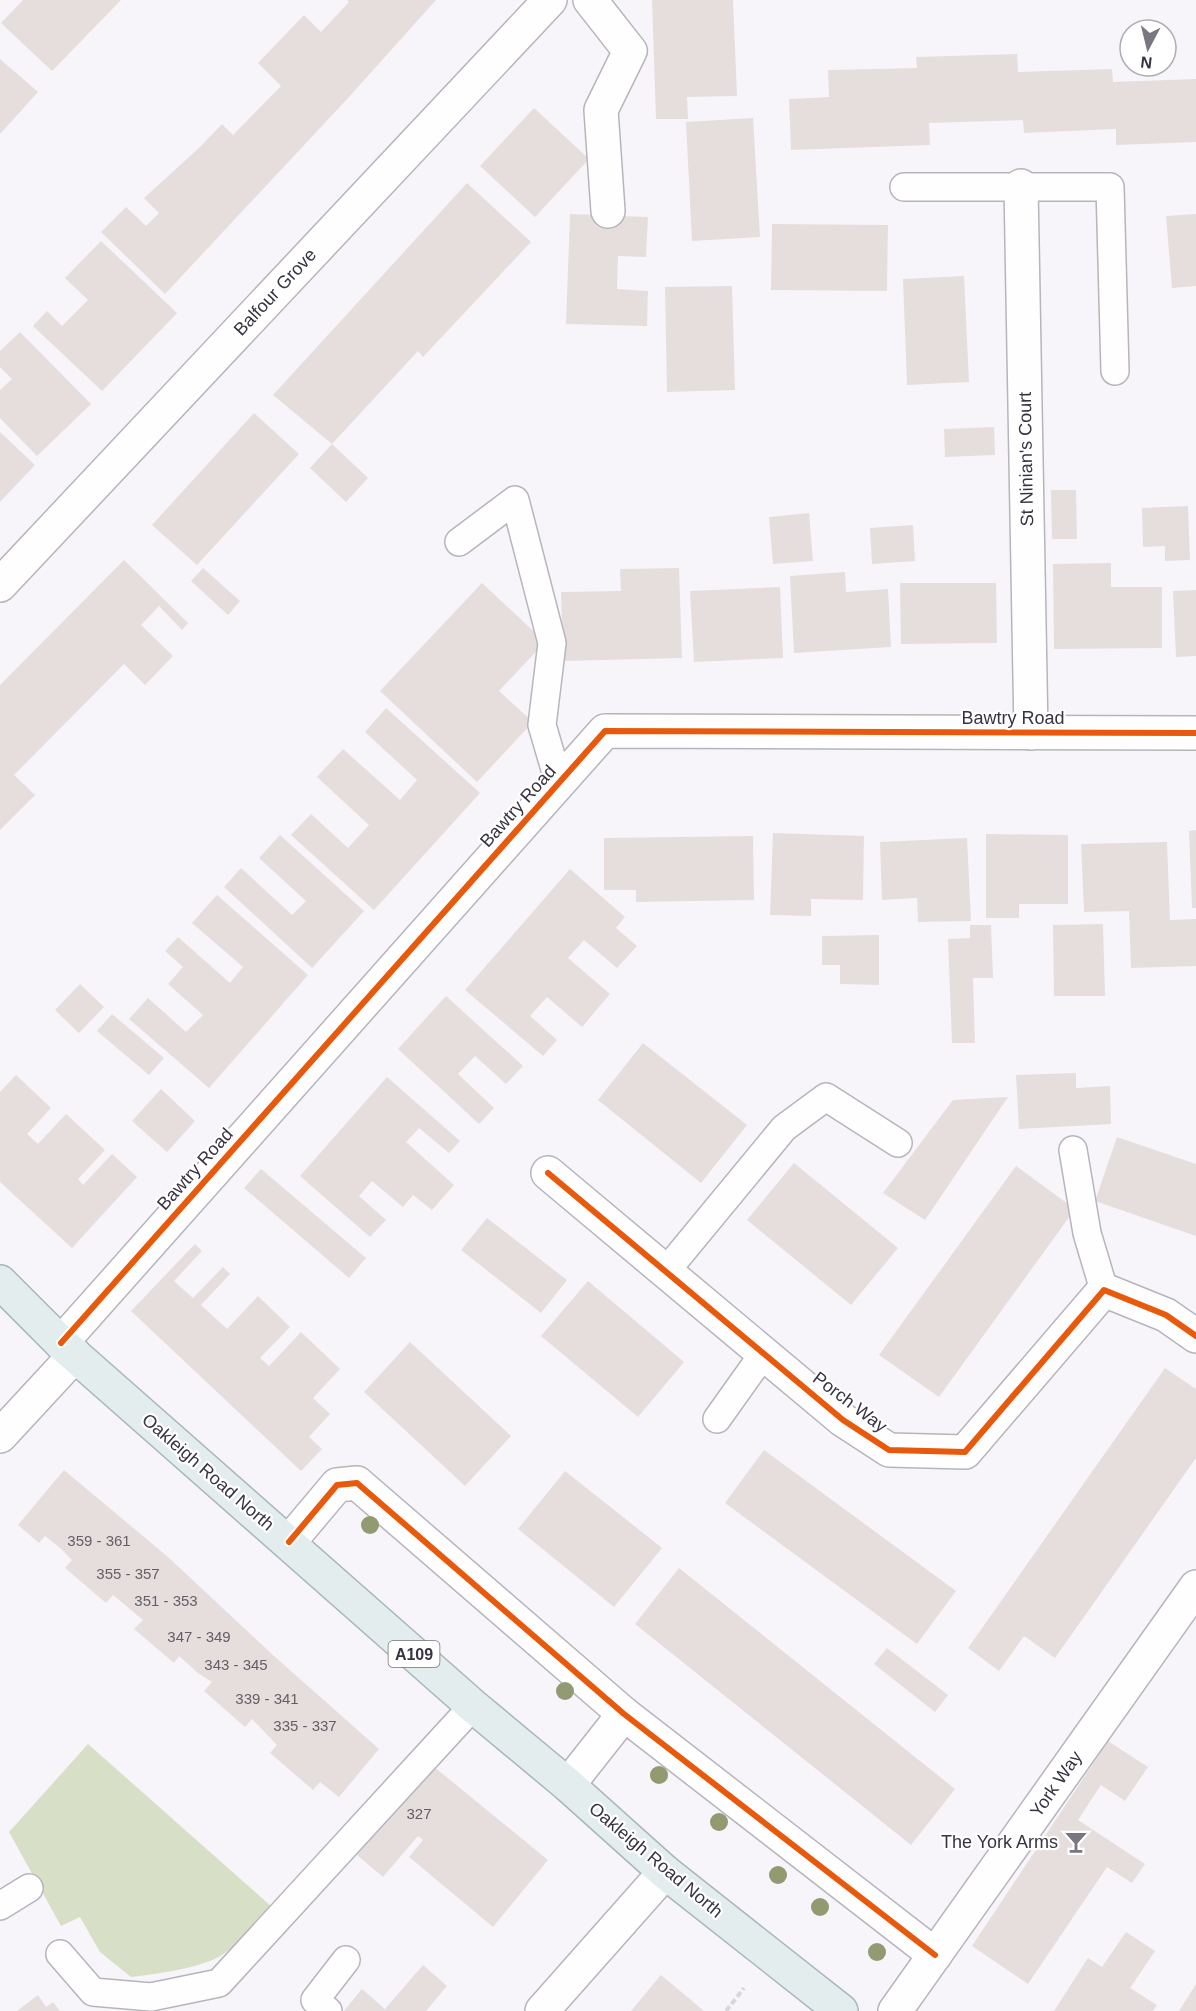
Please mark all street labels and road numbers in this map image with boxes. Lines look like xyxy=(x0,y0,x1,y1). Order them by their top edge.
street label: Balfour Grove xyxy=(230,245,320,339)
street label: St Ninian's Court xyxy=(1015,392,1037,526)
street label: Bawtry Road xyxy=(961,708,1065,728)
street label: Bawtry Road xyxy=(476,761,560,851)
street label: Bawtry Road xyxy=(153,1124,237,1214)
street label: Porch Way xyxy=(809,1368,891,1436)
street label: Oakleigh Road North xyxy=(138,1409,278,1535)
road number: A109 xyxy=(388,1641,440,1667)
street label: York Way xyxy=(1026,1747,1086,1821)
street label: Oakleigh Road North xyxy=(585,1798,727,1922)

